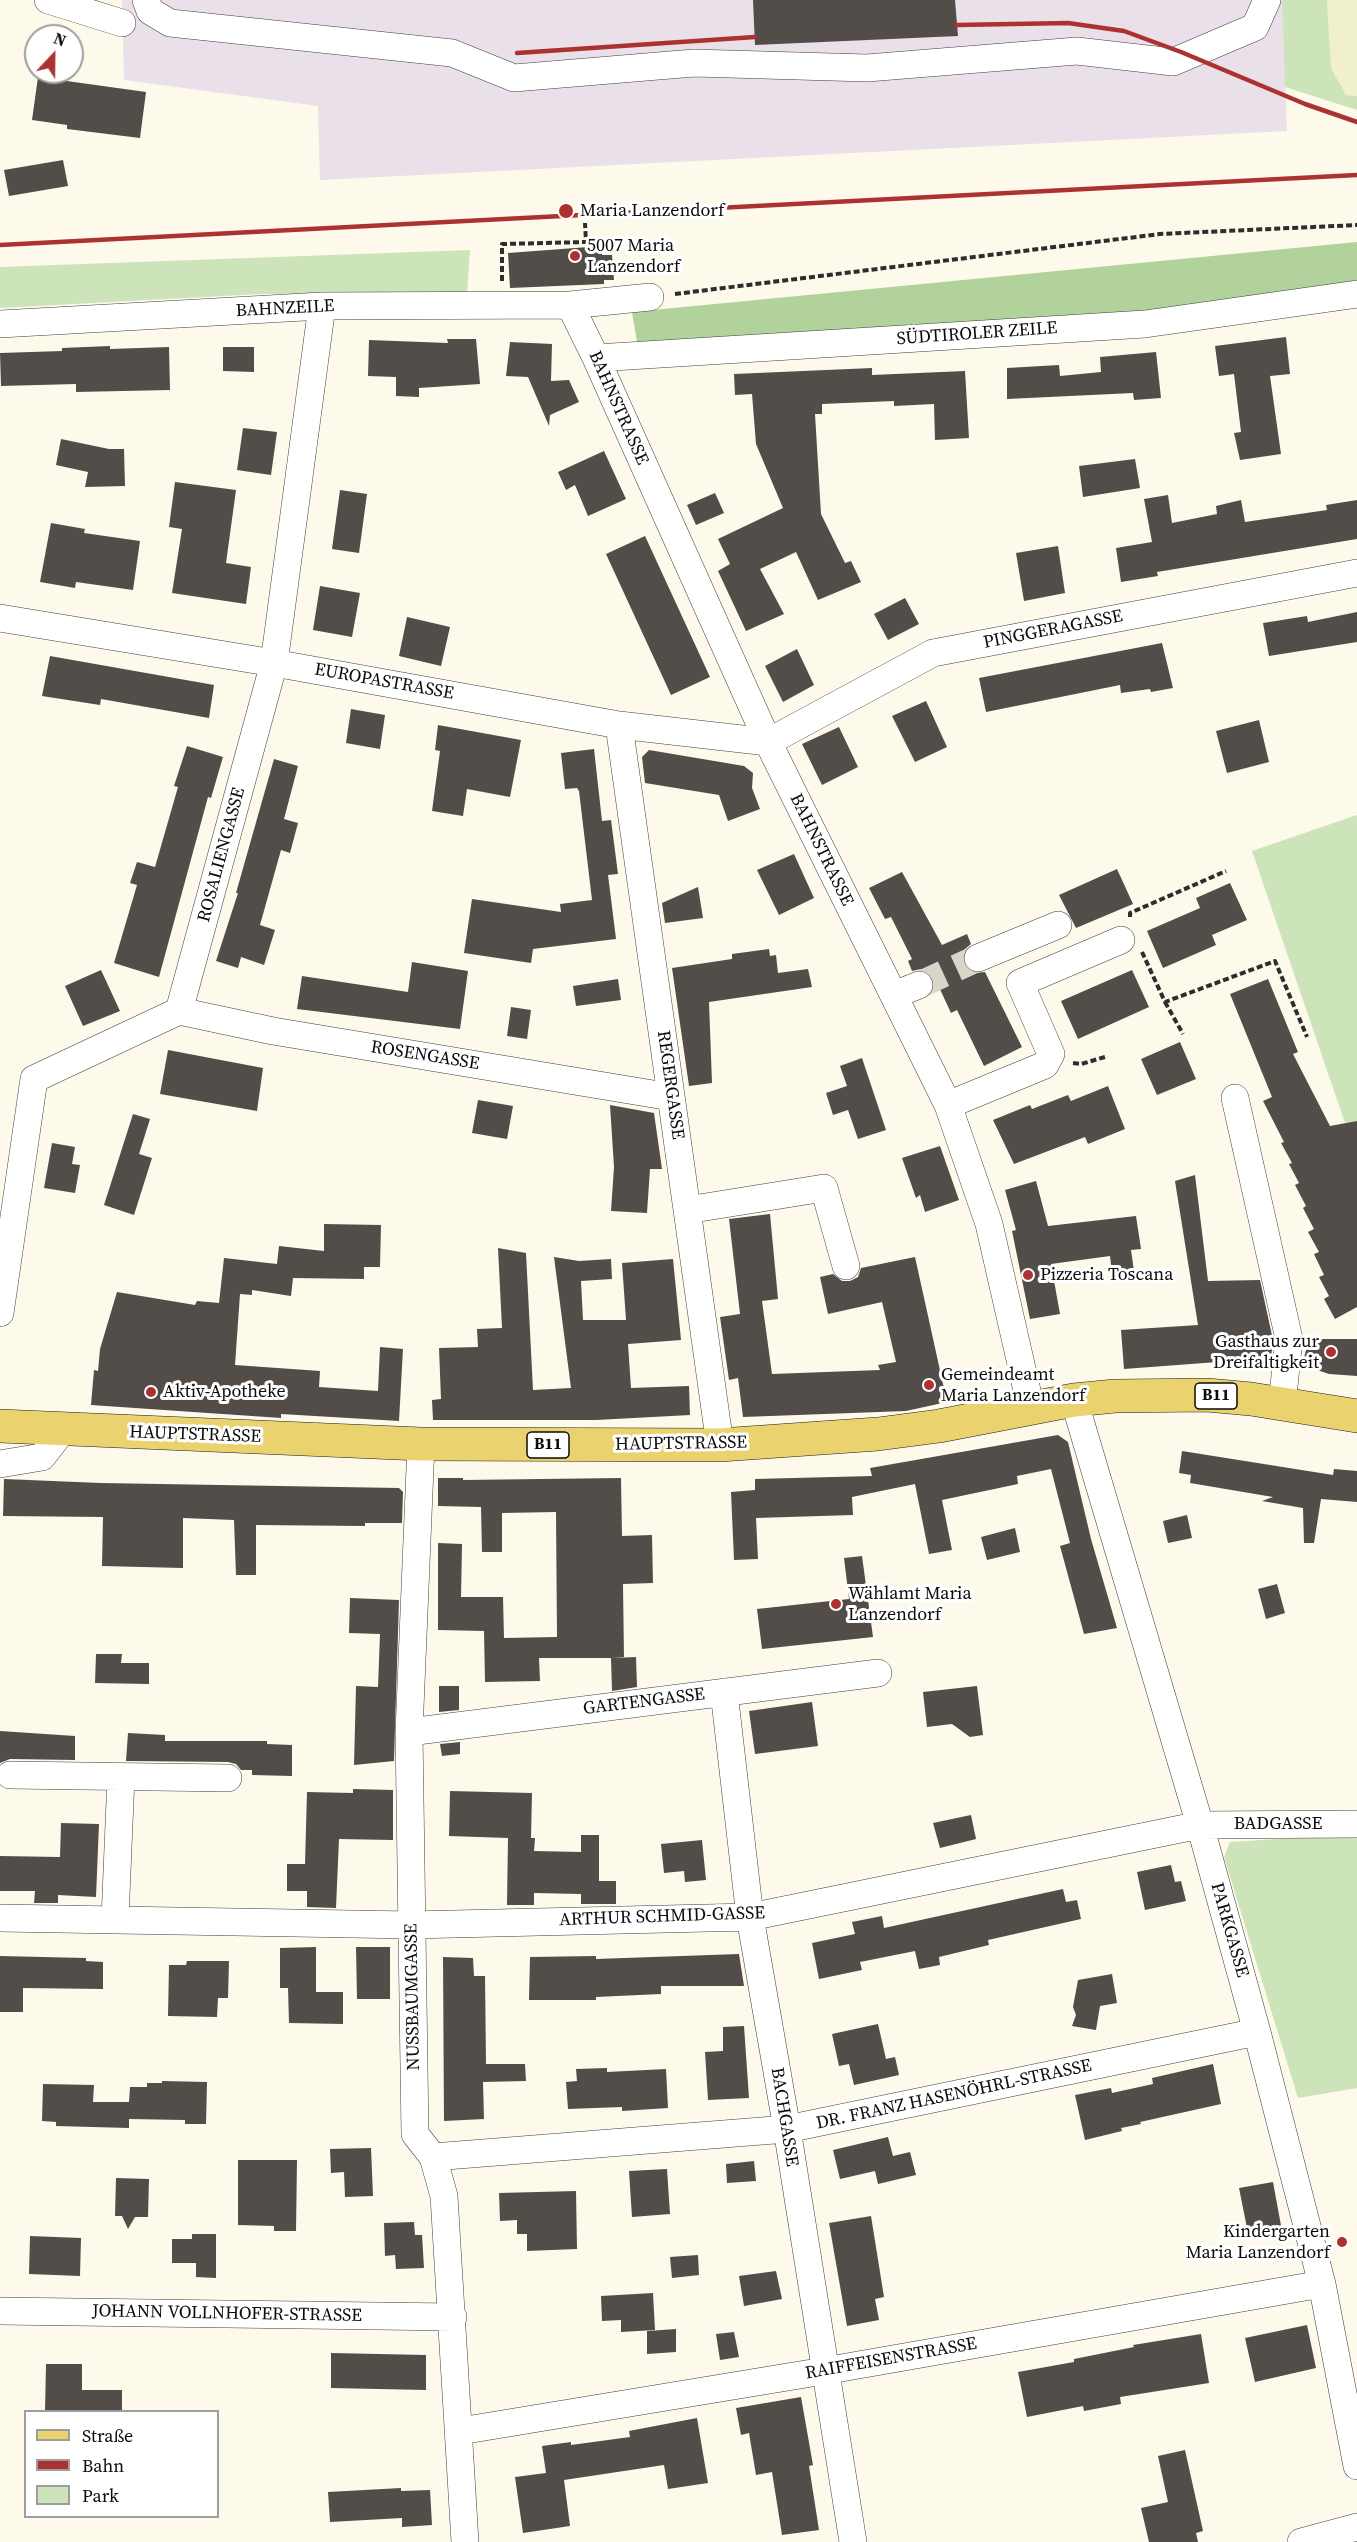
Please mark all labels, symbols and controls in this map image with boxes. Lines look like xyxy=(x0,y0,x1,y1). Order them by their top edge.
north arrow xyxy=(24,24,84,84)
text: N xyxy=(50,27,70,52)
place label: Maria Lanzendorf xyxy=(580,200,724,222)
marker: Maria Lanzendorf xyxy=(557,202,575,220)
place label: 5007 Maria Lanzendorf xyxy=(587,235,680,278)
marker: 5007 Maria Lanzendorf xyxy=(568,249,582,263)
street label: BAHNZEILE xyxy=(235,296,335,322)
street label: SÜDTIROLER ZEILE xyxy=(896,318,1058,350)
street label: BAHNSTRASSE xyxy=(583,348,653,468)
street label: PINGGERAGASSE xyxy=(981,606,1125,654)
street label: EUROPASTRASSE xyxy=(313,659,455,705)
street label: ROSALIENGASSE xyxy=(194,785,250,925)
street label: BAHNSTRASSE xyxy=(784,790,858,910)
street label: REGERGASSE xyxy=(652,1029,688,1141)
street label: ROSENGASSE xyxy=(369,1037,481,1075)
place label: Pizzeria Toscana xyxy=(1040,1264,1173,1286)
marker: Pizzeria Toscana xyxy=(1021,1268,1035,1282)
place label: Gasthaus zur Dreifaltigkeit xyxy=(1213,1331,1319,1374)
marker: Gasthaus zur Dreifaltigkeit xyxy=(1324,1345,1338,1359)
place label: Gemeindeamt Maria Lanzendorf xyxy=(941,1364,1085,1406)
marker: Gemeindeamt Maria Lanzendorf xyxy=(922,1378,936,1392)
place label: Aktiv-Apotheke xyxy=(163,1381,286,1403)
road number: B11 xyxy=(1195,1383,1237,1409)
marker: Aktiv-Apotheke xyxy=(144,1385,158,1399)
street label: HAUPTSTRASSE xyxy=(129,1422,261,1448)
road number: B11 xyxy=(527,1432,569,1458)
street label: HAUPTSTRASSE xyxy=(615,1432,747,1456)
place label: Wählamt Maria Lanzendorf xyxy=(848,1583,972,1626)
marker: Wählamt Maria Lanzendorf xyxy=(829,1597,843,1611)
street label: GARTENGASSE xyxy=(582,1684,706,1720)
street label: BADGASSE xyxy=(1234,1813,1322,1835)
street label: PARKGASSE xyxy=(1205,1880,1253,1980)
street label: ARTHUR SCHMID-GASSE xyxy=(559,1903,765,1931)
street label: NUSSBAUMGASSE xyxy=(401,1923,425,2071)
street label: DR. FRANZ HASENÖHRL-STRASSE xyxy=(814,2055,1094,2135)
street label: BACHGASSE xyxy=(766,2066,802,2168)
place label: Kindergarten Maria Lanzendorf xyxy=(1186,2221,1330,2264)
marker: Kindergarten Maria Lanzendorf xyxy=(1335,2235,1349,2249)
street label: JOHANN VOLLNHOFER-STRASSE xyxy=(92,2301,362,2327)
street label: RAIFFEISENSTRASSE xyxy=(803,2333,979,2385)
legend xyxy=(24,2410,219,2518)
text: Straße xyxy=(82,2423,133,2448)
text: Bahn xyxy=(82,2453,124,2478)
text: Park xyxy=(82,2483,119,2508)

